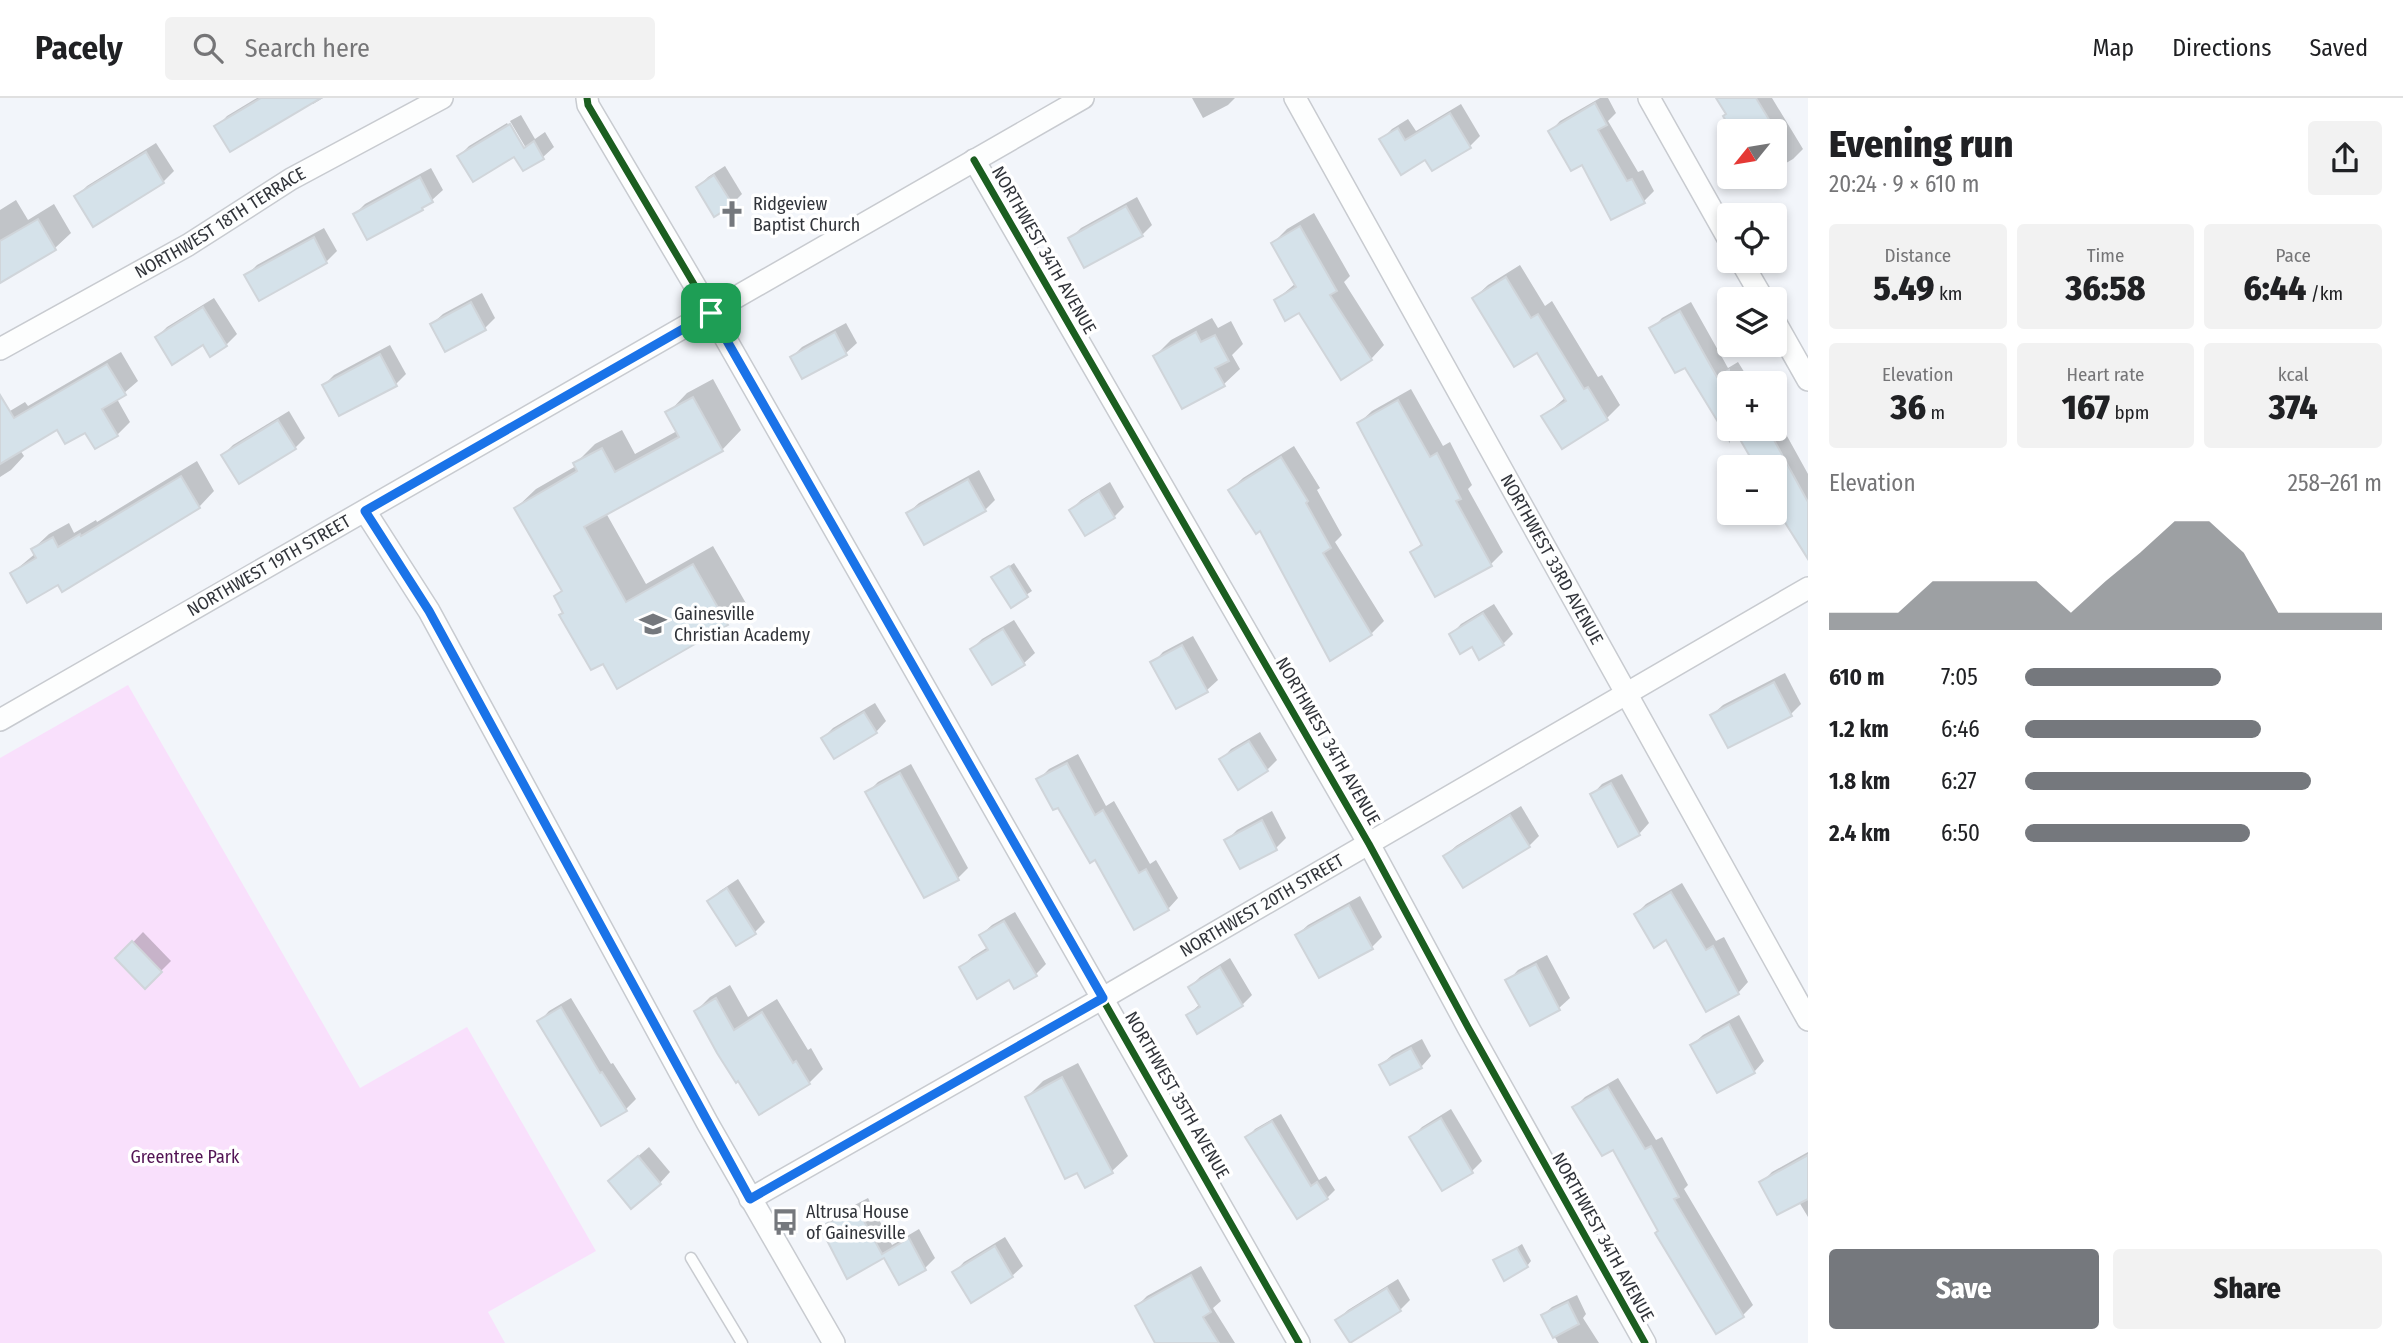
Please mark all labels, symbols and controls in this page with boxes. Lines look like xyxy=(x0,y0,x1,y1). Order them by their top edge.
search box xyxy=(165,17,655,80)
text: Pacely xyxy=(35,28,123,68)
icon: search xyxy=(189,29,227,67)
text: Search here xyxy=(245,33,370,64)
text: Map xyxy=(2093,34,2134,62)
text: Directions xyxy=(2172,34,2271,62)
text: Saved xyxy=(2309,34,2368,62)
north arrow xyxy=(1717,119,1787,189)
map controls xyxy=(1717,119,1787,525)
text: Evening run xyxy=(1829,121,2013,167)
button: share xyxy=(2308,121,2382,195)
street label: NORTHWEST 18TH TERRACE xyxy=(131,162,309,283)
street label: NORTHWEST 34TH AVENUE xyxy=(987,162,1101,338)
text: 20:24 · 9 × 610 m xyxy=(1829,170,1979,198)
place label: Ridgeview Baptist Church xyxy=(753,193,860,236)
church icon: Ridgeview Baptist Church xyxy=(717,199,747,229)
button: locate xyxy=(1717,203,1787,273)
text: Distance xyxy=(1885,244,1951,267)
text: Time xyxy=(2087,244,2124,267)
text: Pace xyxy=(2275,244,2311,267)
text: 5.49 xyxy=(1873,267,1934,309)
text: 36:58 xyxy=(2065,267,2146,309)
text: 6:44 xyxy=(2243,267,2306,309)
text: km xyxy=(1934,282,1962,305)
text: /km xyxy=(2306,282,2343,305)
pin xyxy=(681,283,741,343)
button: layers xyxy=(1717,287,1787,357)
icon: arrive xyxy=(692,294,730,332)
text: Elevation xyxy=(1882,363,1954,386)
text: Heart rate xyxy=(2066,363,2145,386)
text: kcal xyxy=(2278,363,2309,386)
button: + xyxy=(1717,371,1787,441)
text: 36 xyxy=(1891,386,1926,428)
text: 167 xyxy=(2062,386,2110,428)
text: 374 xyxy=(2269,386,2318,428)
text: m xyxy=(1926,401,1945,424)
text: bpm xyxy=(2110,401,2149,424)
button: − xyxy=(1717,455,1787,525)
text: Elevation xyxy=(1829,469,1916,497)
text: 258–261 m xyxy=(2288,469,2382,497)
street label: NORTHWEST 33RD AVENUE xyxy=(1496,470,1608,648)
street label: NORTHWEST 19TH STREET xyxy=(183,510,355,621)
place label: Gainesville Christian Academy xyxy=(674,603,810,646)
school or university icon: Gainesville Christian Academy xyxy=(638,609,668,639)
street label: NORTHWEST 34TH AVENUE xyxy=(1271,653,1385,829)
text: 610 m xyxy=(1829,663,1884,691)
text: 7:05 xyxy=(1941,663,1978,691)
text: 1.2 km xyxy=(1829,715,1889,743)
text: 6:46 xyxy=(1941,715,1980,743)
text: 1.8 km xyxy=(1829,767,1890,795)
text: 6:27 xyxy=(1941,767,1977,795)
text: 2.4 km xyxy=(1829,819,1890,847)
text: 6:50 xyxy=(1941,819,1980,847)
street label: NORTHWEST 20TH STREET xyxy=(1176,849,1348,962)
street label: NORTHWEST 35TH AVENUE xyxy=(1120,1007,1234,1183)
park label: Greentree Park xyxy=(130,1146,240,1168)
street label: NORTHWEST 34TH AVENUE xyxy=(1547,1149,1659,1325)
place label: Altrusa House of Gainesville xyxy=(806,1201,909,1244)
bus stop icon: Altrusa House of Gainesville xyxy=(770,1207,800,1237)
button: Save xyxy=(1829,1249,2099,1329)
button: Share xyxy=(2113,1249,2382,1329)

